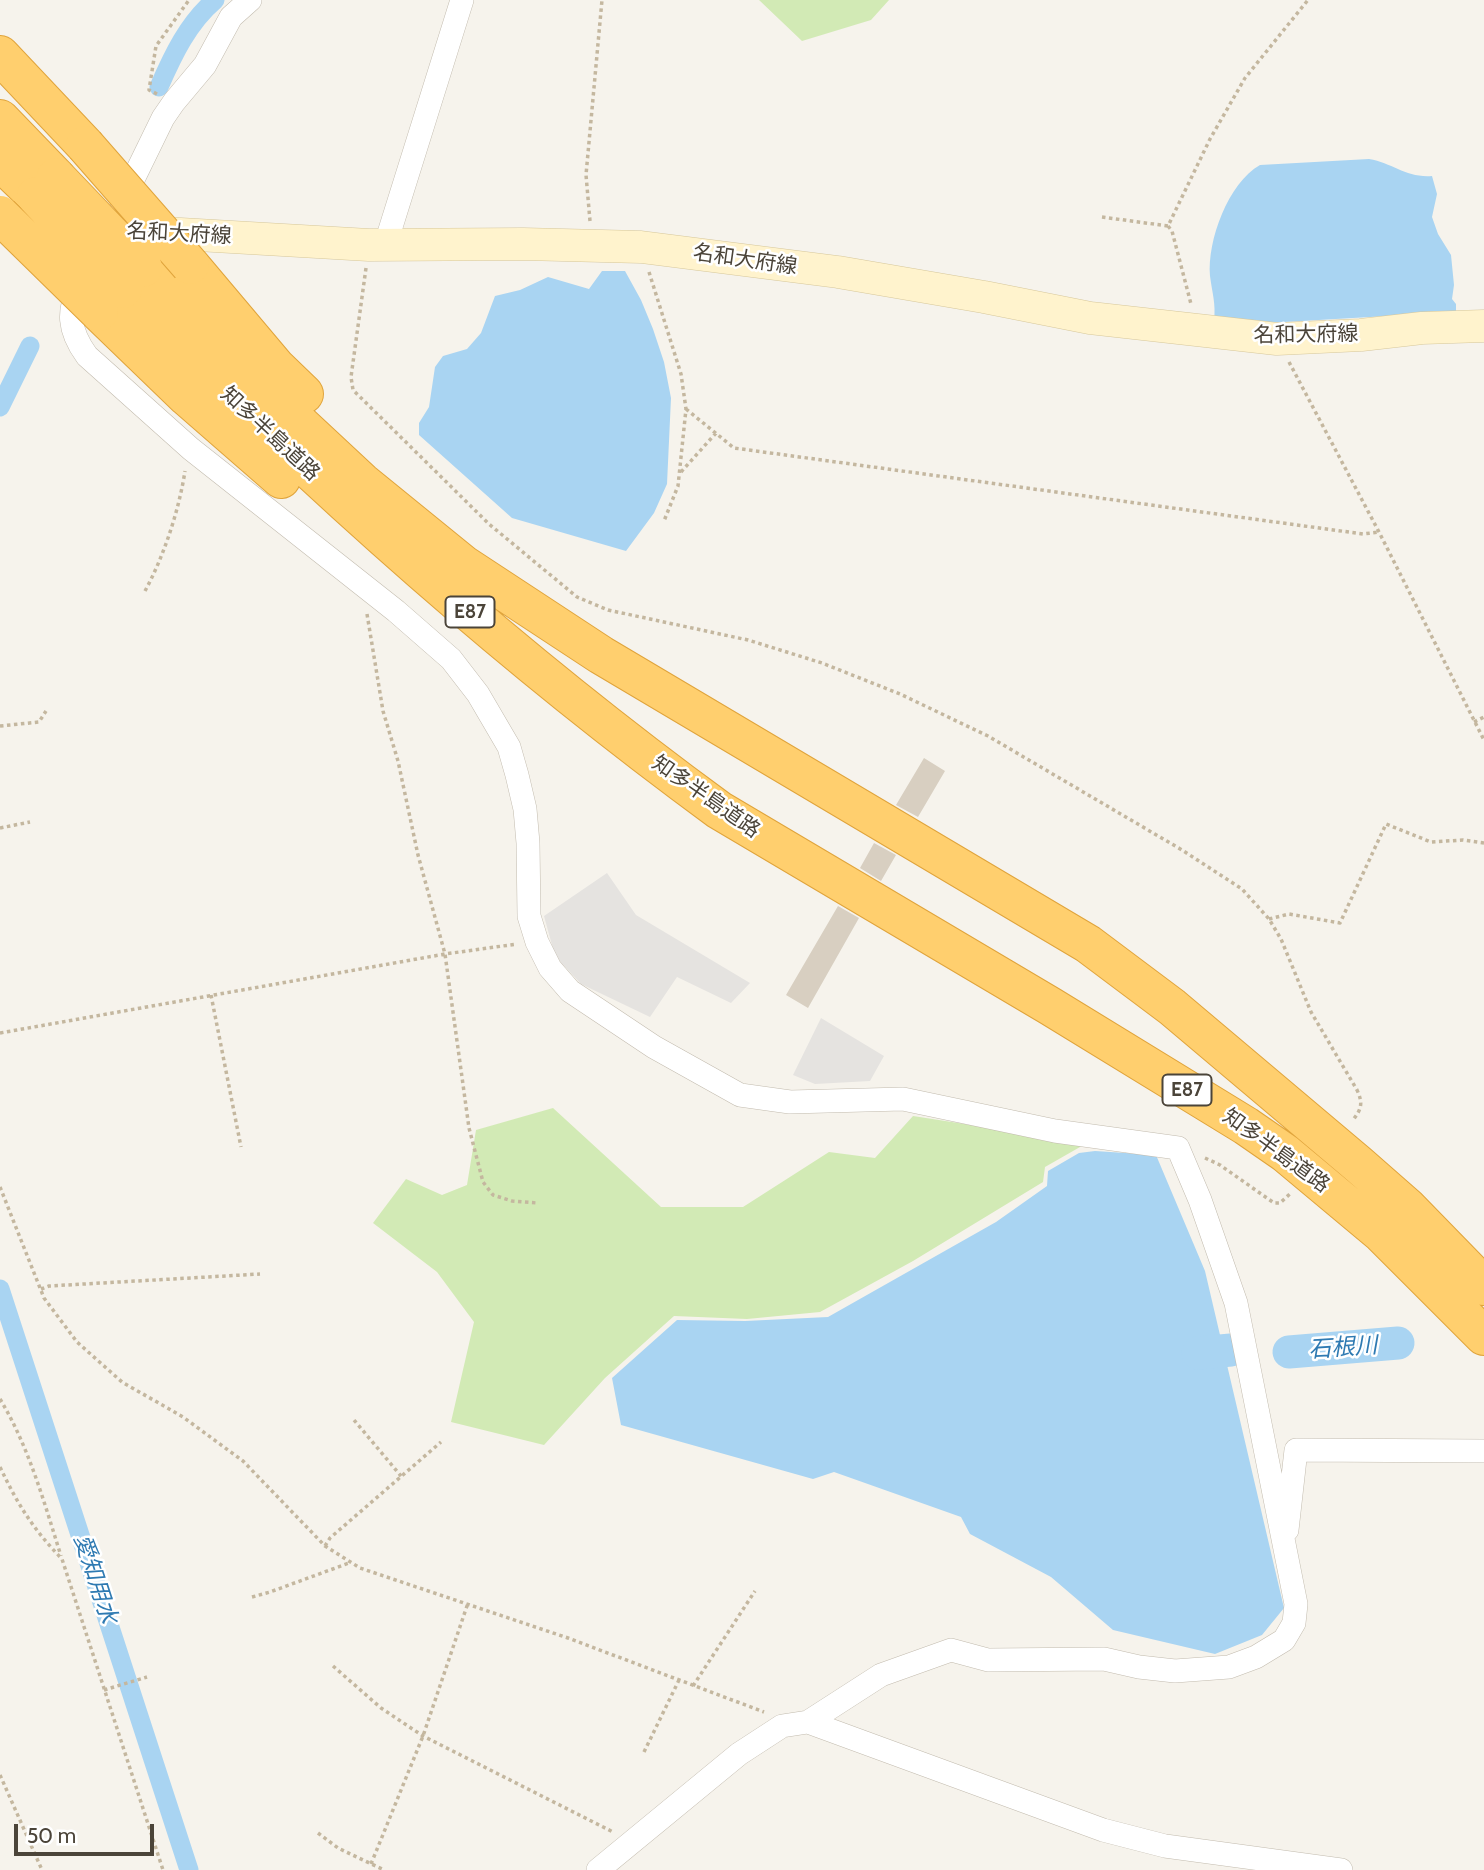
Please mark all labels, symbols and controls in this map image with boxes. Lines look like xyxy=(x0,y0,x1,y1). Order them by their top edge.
street label: 名和大府線 xyxy=(126,219,232,249)
street label: 名和大府線 xyxy=(691,240,799,280)
street label: 名和大府線 xyxy=(1253,321,1359,349)
street label: 知多半島道路 xyxy=(215,382,325,486)
road number: E87 xyxy=(446,596,494,628)
street label: 知多半島道路 xyxy=(647,751,765,843)
road number: E87 xyxy=(1162,1074,1212,1106)
street label: 知多半島道路 xyxy=(1218,1104,1334,1198)
water label: 石根川 xyxy=(1308,1332,1378,1364)
water label: 愛知用水 xyxy=(68,1531,122,1627)
scale bar xyxy=(18,1811,158,1855)
text: 50 m xyxy=(27,1823,76,1848)

